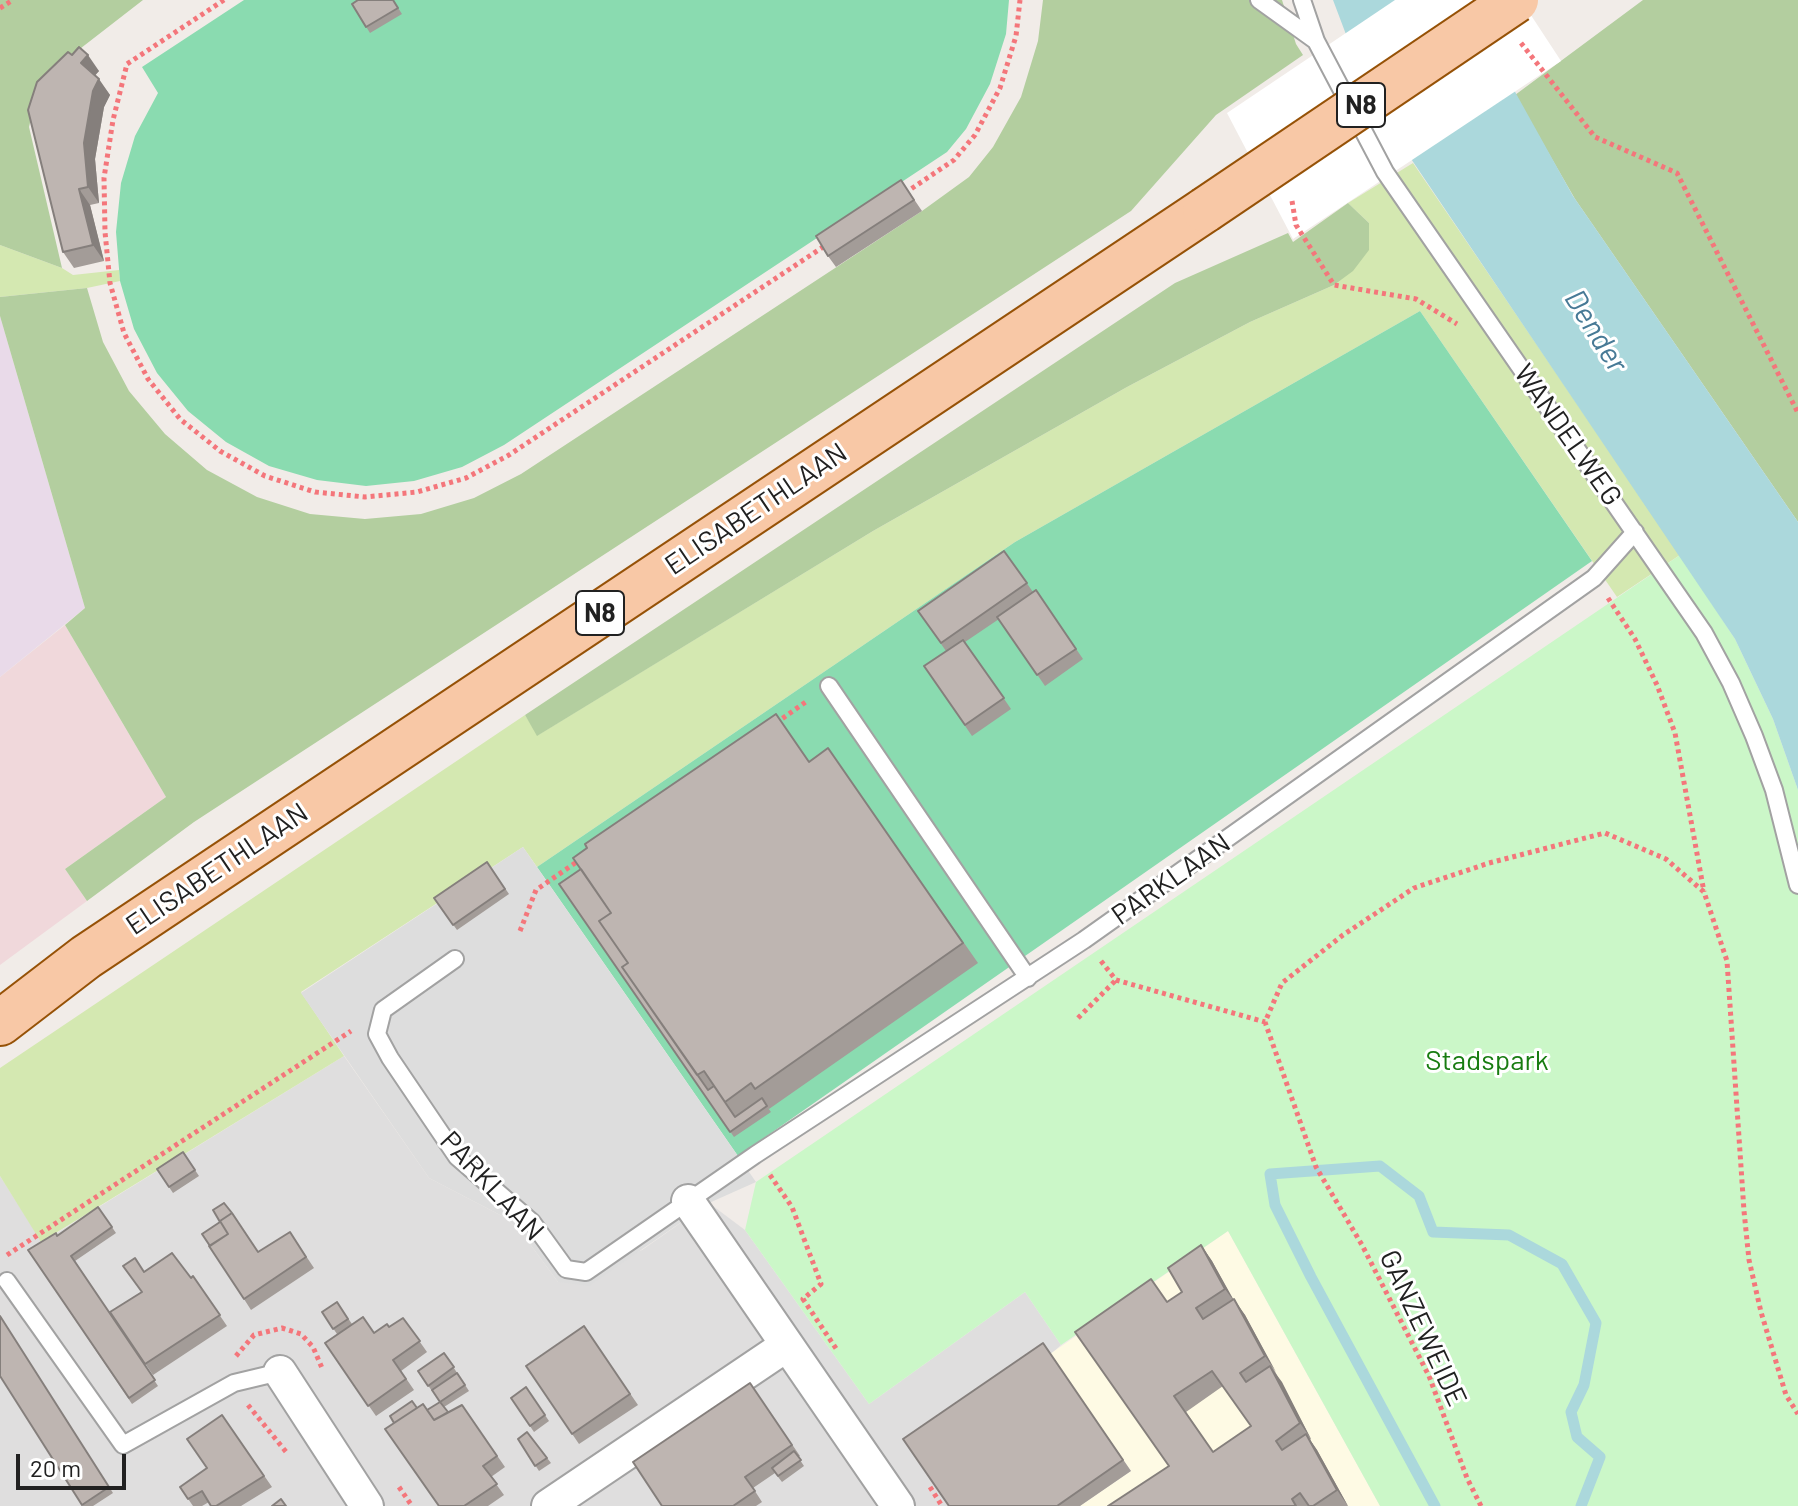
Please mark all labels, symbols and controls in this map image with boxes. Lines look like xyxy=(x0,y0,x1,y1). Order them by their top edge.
road number: N8 xyxy=(1337,83,1385,127)
water label: Dender xyxy=(1557,283,1635,379)
street label: WANDELWEG xyxy=(1507,358,1629,512)
street label: ELISABETHLAAN xyxy=(659,436,853,582)
road number: N8 xyxy=(576,591,624,635)
street label: ELISABETHLAAN xyxy=(120,796,314,942)
street label: PARKLAAN xyxy=(1105,826,1237,932)
park label: Stadspark xyxy=(1425,1044,1549,1078)
street label: PARKLAAN xyxy=(433,1124,551,1248)
street label: GANZEWEIDE xyxy=(1372,1245,1474,1411)
scale bar xyxy=(20,1438,130,1488)
text: 20 m xyxy=(30,1453,81,1482)

